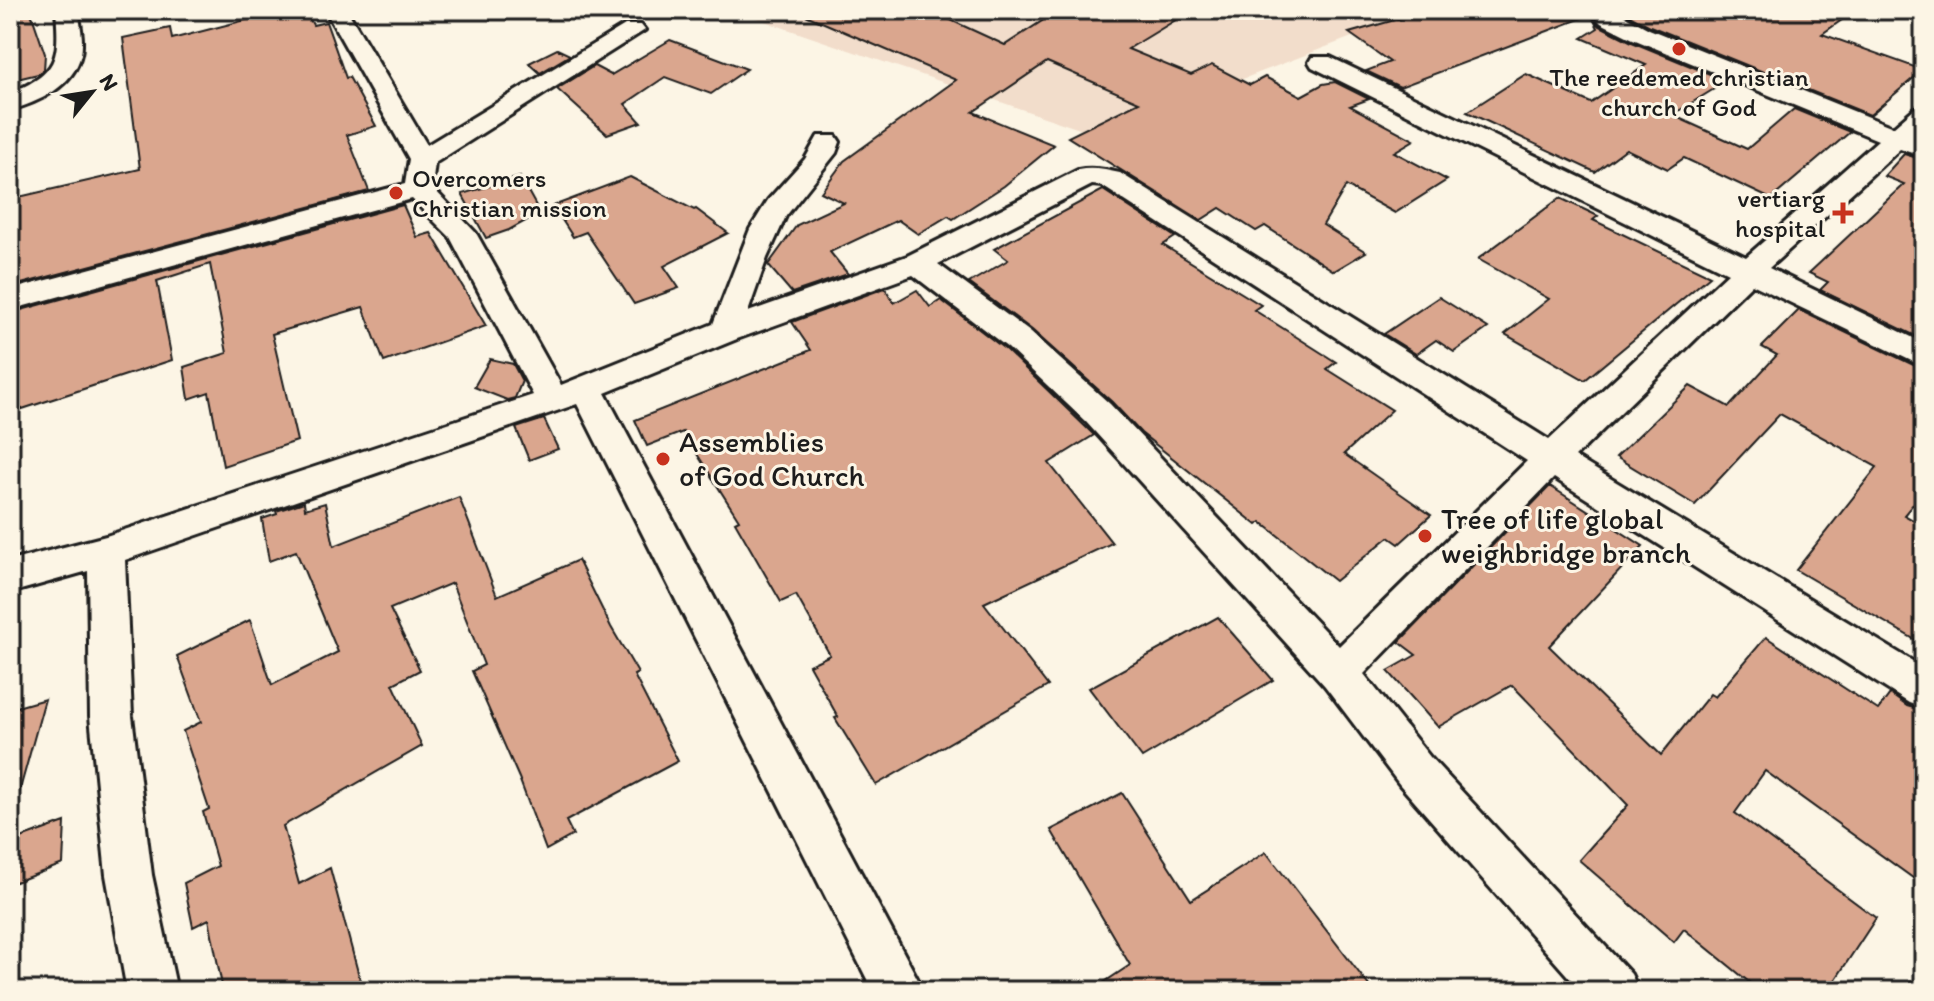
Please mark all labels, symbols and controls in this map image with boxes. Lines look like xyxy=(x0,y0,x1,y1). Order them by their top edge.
marker: The reedemed christian church of God xyxy=(1670,40,1688,58)
north arrow xyxy=(52,52,132,132)
place label: The reedemed christian church of God xyxy=(1549,61,1809,123)
text: N xyxy=(93,69,124,95)
place label: Overcomers Christian mission xyxy=(412,162,607,224)
place label: vertiarg hospital xyxy=(1735,182,1826,244)
marker: Overcomers Christian mission xyxy=(387,184,405,202)
marker: vertiarg hospital xyxy=(1832,202,1854,224)
place label: Assemblies of God Church xyxy=(679,423,865,494)
marker: Assemblies of God Church xyxy=(654,450,672,468)
place label: Tree of life global weighbridge branch xyxy=(1441,500,1691,571)
marker: Tree of life global weighbridge branch xyxy=(1416,527,1434,545)

